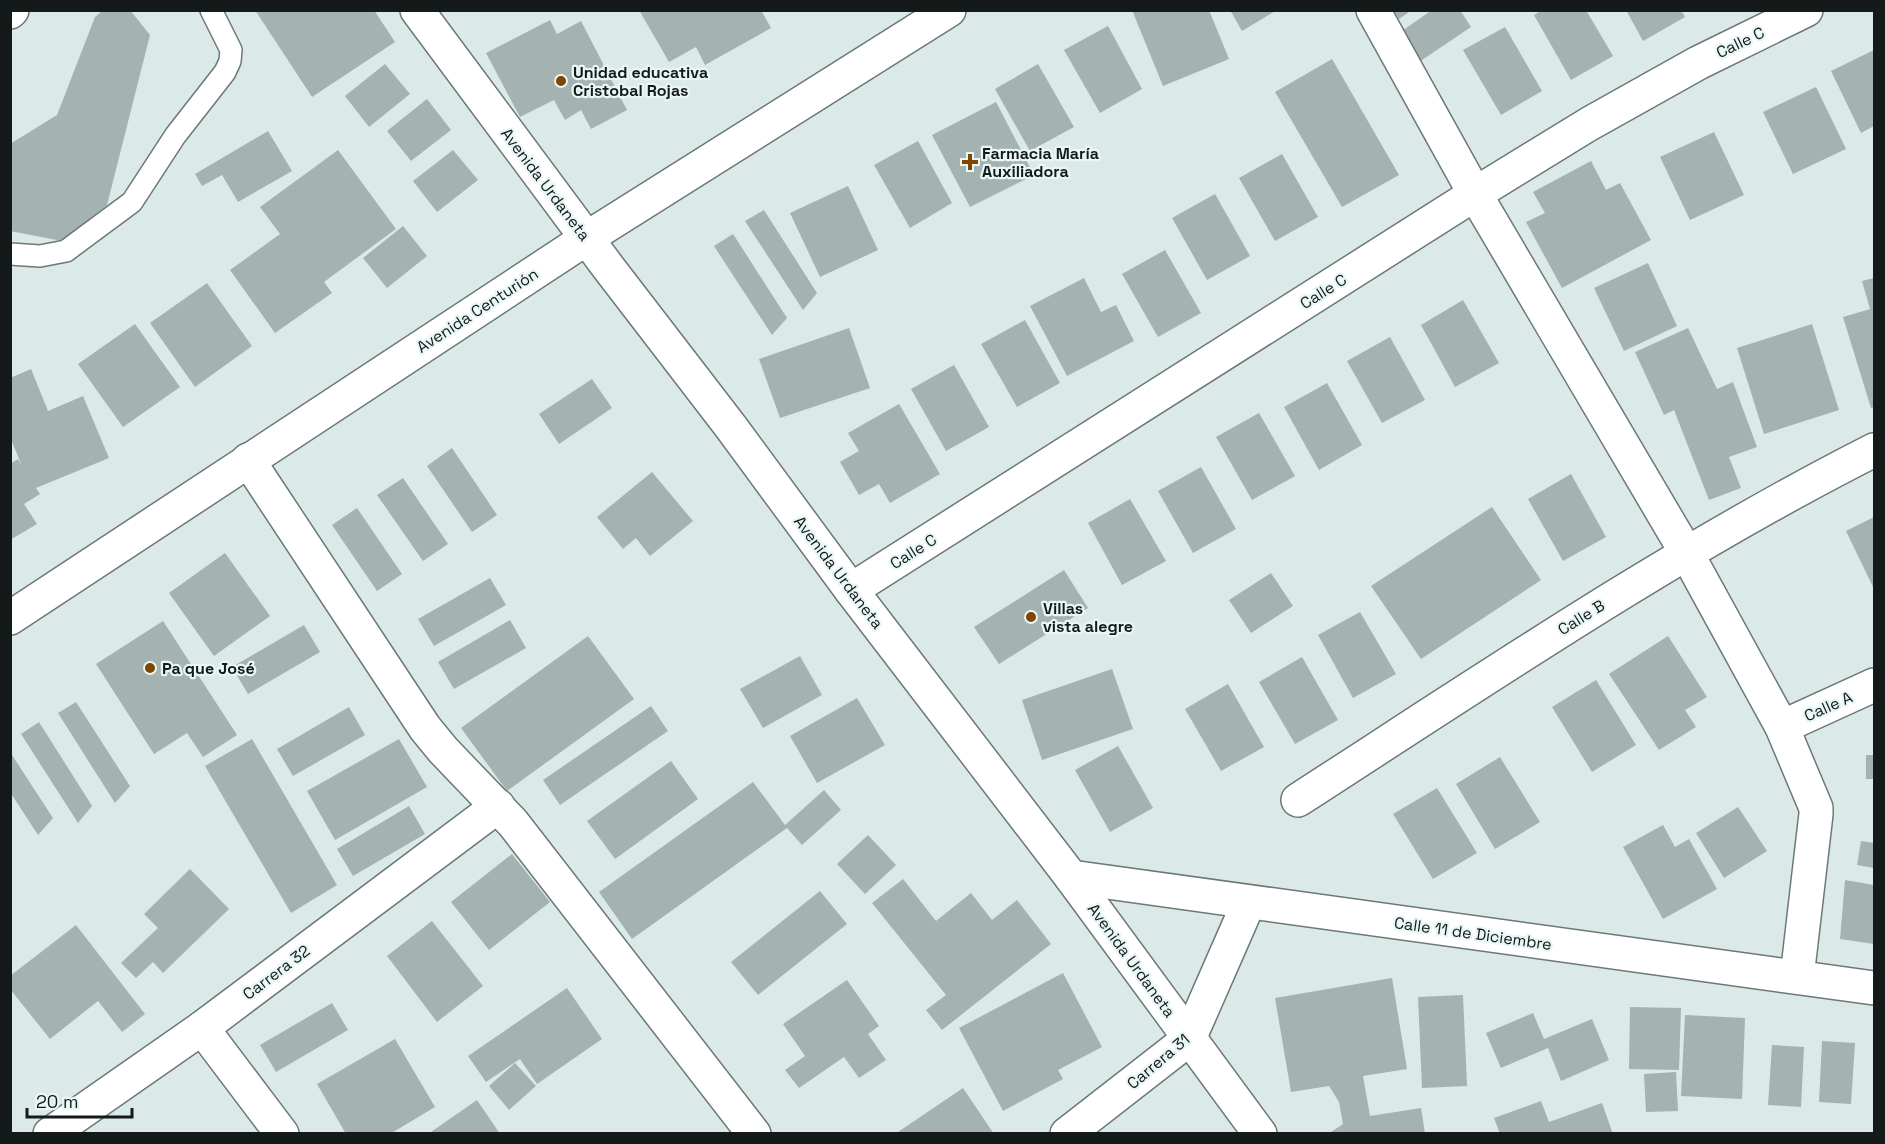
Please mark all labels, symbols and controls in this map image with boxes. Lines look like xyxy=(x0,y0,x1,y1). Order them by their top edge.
street label: Calle C xyxy=(1713,22,1768,63)
place label: Unidad educativa Cristobal Rojas xyxy=(573,62,708,101)
marker: Unidad educativa Cristobal Rojas xyxy=(554,74,568,88)
street label: Avenida Urdaneta xyxy=(496,124,595,245)
place label: Farmacia María Auxiliadora xyxy=(982,143,1099,182)
marker: Farmacia María Auxiliadora xyxy=(963,155,977,169)
street label: Avenida Centurión xyxy=(412,263,542,358)
street label: Calle C xyxy=(1296,269,1351,314)
street label: Avenida Urdaneta xyxy=(789,512,888,633)
street label: Calle C xyxy=(886,529,941,574)
street label: Calle B xyxy=(1554,595,1609,640)
place label: Villas vista alegre xyxy=(1043,598,1133,637)
marker: Villas vista alegre xyxy=(1024,610,1038,624)
place label: Pa que José xyxy=(162,658,255,679)
marker: Pa que José xyxy=(143,661,157,675)
street label: Calle A xyxy=(1801,687,1856,726)
street label: Avenida Urdaneta xyxy=(1083,899,1180,1022)
street label: Calle 11 de Diciembre xyxy=(1393,912,1553,955)
street label: Carrera 32 xyxy=(238,940,314,1005)
street label: Carrera 31 xyxy=(1122,1029,1194,1094)
scale bar xyxy=(27,1081,132,1119)
text: 20 m xyxy=(36,1090,79,1113)

